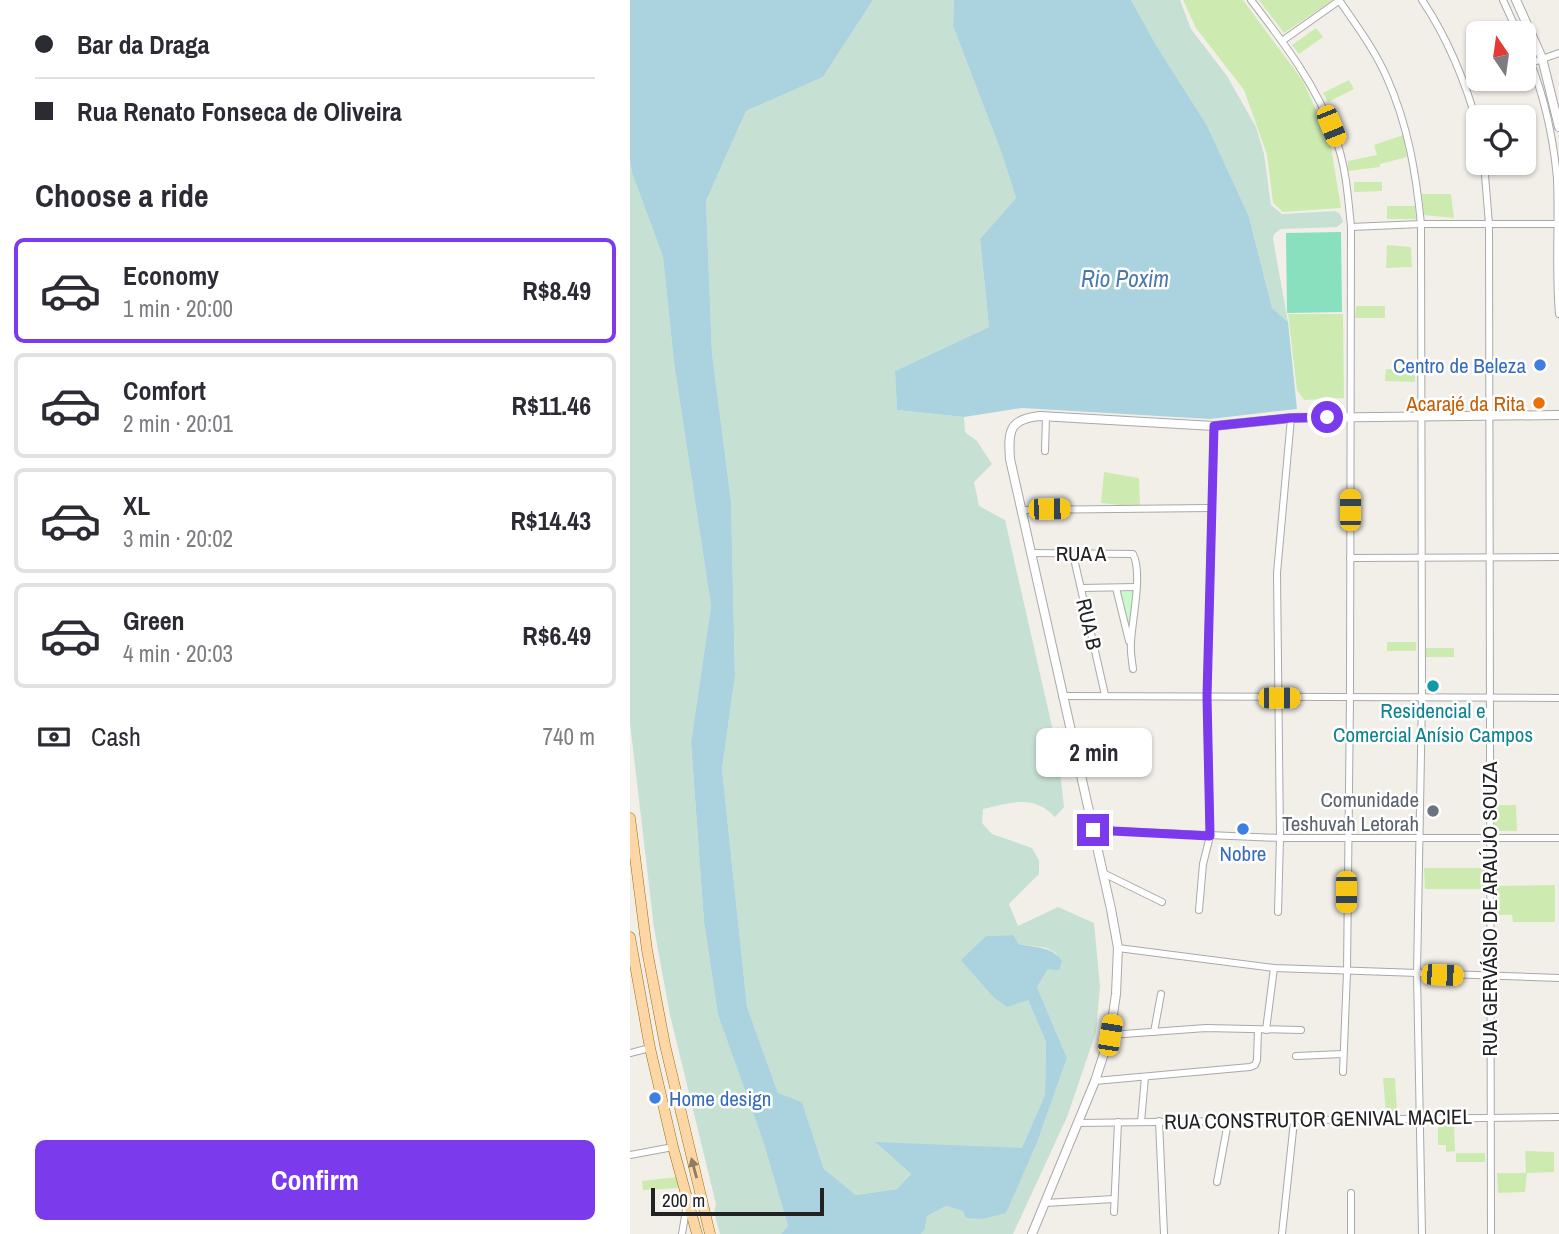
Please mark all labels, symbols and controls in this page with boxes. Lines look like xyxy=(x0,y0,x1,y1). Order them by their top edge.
north arrow xyxy=(1466,21,1536,91)
map controls xyxy=(1466,21,1536,175)
text: Bar da Draga xyxy=(77,27,210,62)
text: Rua Renato Fonseca de Oliveira xyxy=(77,94,402,129)
car xyxy=(1314,103,1349,149)
button: locate xyxy=(1466,105,1536,175)
text: Choose a ride xyxy=(35,174,209,217)
text: Economy xyxy=(123,258,219,293)
icon: car xyxy=(39,259,102,322)
water label: Rio Poxim xyxy=(1081,263,1169,294)
text: R$8.49 xyxy=(522,273,591,308)
text: 1 min · 20:00 xyxy=(123,293,233,324)
place label: Centro de Beleza xyxy=(1393,351,1526,380)
marker: Centro de Beleza xyxy=(1532,357,1548,373)
text: Comfort xyxy=(123,373,206,408)
icon: car xyxy=(39,374,102,437)
text: R$11.46 xyxy=(512,388,591,423)
place label: Acarajé da Rita xyxy=(1405,389,1525,418)
marker: Acarajé da Rita xyxy=(1531,395,1547,411)
route start xyxy=(1311,401,1343,433)
text: 2 min · 20:01 xyxy=(123,408,233,439)
text: XL xyxy=(123,488,150,523)
icon: car xyxy=(39,489,102,552)
car xyxy=(1340,489,1361,531)
car xyxy=(1028,498,1071,520)
text: R$14.43 xyxy=(510,503,591,538)
text: 3 min · 20:02 xyxy=(123,523,233,554)
street label: RUA A xyxy=(1056,539,1107,568)
street label: RUA B xyxy=(1069,596,1109,652)
text: Green xyxy=(123,603,185,638)
icon: car xyxy=(39,604,102,667)
text: R$6.49 xyxy=(522,618,591,653)
text: 4 min · 20:03 xyxy=(123,638,233,669)
marker: Residencial e Comercial Anísio Campos xyxy=(1425,678,1441,694)
car xyxy=(1259,688,1301,709)
place label: Residencial e Comercial Anísio Campos xyxy=(1333,696,1533,749)
icon: cash xyxy=(35,718,73,756)
text: Cash xyxy=(91,719,141,754)
text: 740 m xyxy=(543,721,595,752)
callout: 2 min xyxy=(1035,728,1151,778)
text: 2 min xyxy=(1069,737,1119,768)
street label: RUA GERVÁSIO DE ARAÚJO SOUZA xyxy=(1475,761,1504,1057)
place label: Comunidade Teshuvah Letorah xyxy=(1282,785,1419,838)
marker: Comunidade Teshuvah Letorah xyxy=(1425,803,1441,819)
route end xyxy=(1077,814,1109,846)
marker: Nobre xyxy=(1235,821,1251,837)
place label: Nobre xyxy=(1220,839,1266,868)
car xyxy=(1336,871,1357,913)
car xyxy=(1421,964,1464,986)
car xyxy=(1097,1013,1124,1057)
place label: Home design xyxy=(669,1084,771,1113)
marker: Home design xyxy=(647,1090,663,1106)
street label: RUA CONSTRUTOR GENIVAL MACIEL xyxy=(1164,1102,1473,1136)
button: Confirm xyxy=(35,1140,595,1220)
one-way arrow xyxy=(688,1157,698,1178)
scale bar xyxy=(651,1185,824,1217)
text: 200 m xyxy=(662,1187,705,1213)

